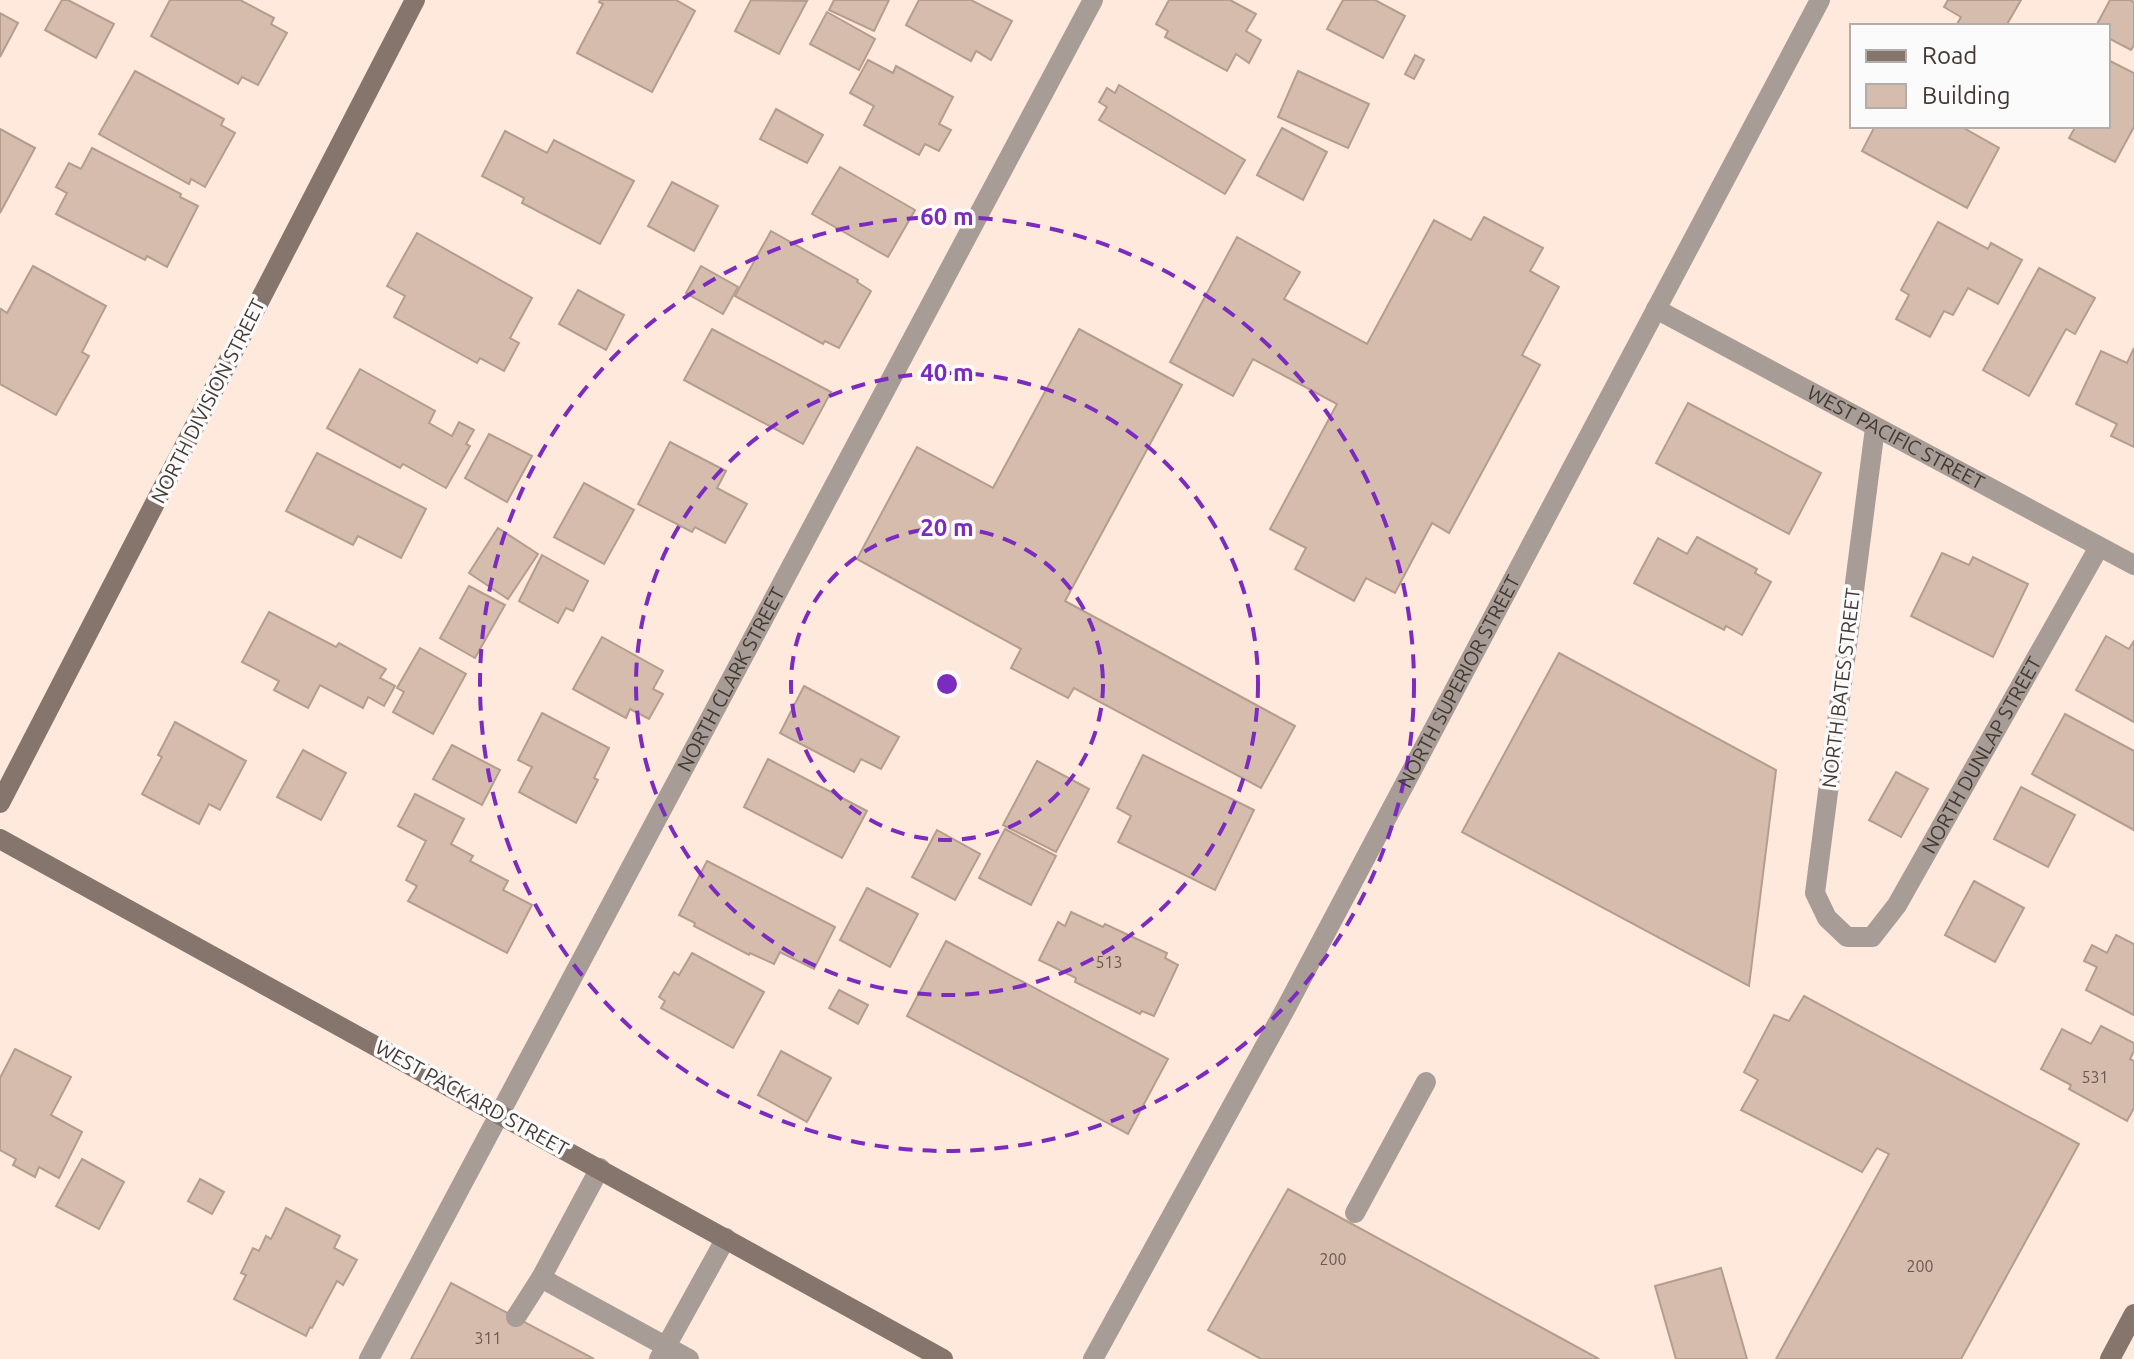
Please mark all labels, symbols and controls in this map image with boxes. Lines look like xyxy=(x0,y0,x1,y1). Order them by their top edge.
legend xyxy=(1850,24,2110,128)
text: Road xyxy=(1922,42,1977,69)
text: Building xyxy=(1922,82,2010,109)
text: 60 m xyxy=(920,203,974,230)
street label: NORTH DIVISION STREET xyxy=(146,295,269,507)
text: 40 m xyxy=(920,359,974,386)
street label: WEST PACIFIC STREET xyxy=(1804,380,1988,494)
text: 20 m xyxy=(920,514,974,541)
street label: NORTH SUPERIOR STREET xyxy=(1393,571,1524,791)
street label: NORTH CLARK STREET xyxy=(672,583,789,775)
street label: NORTH BATES STREET xyxy=(1817,587,1864,789)
street label: NORTH DUNLAP STREET xyxy=(1917,652,2046,857)
centre of rings xyxy=(933,670,961,698)
house number: 513 xyxy=(1095,953,1123,971)
street label: WEST PACKARD STREET xyxy=(372,1035,573,1160)
house number: 531 xyxy=(2081,1068,2109,1086)
house number: 200 xyxy=(1319,1250,1347,1268)
house number: 200 xyxy=(1906,1257,1934,1275)
house number: 311 xyxy=(474,1329,502,1347)

